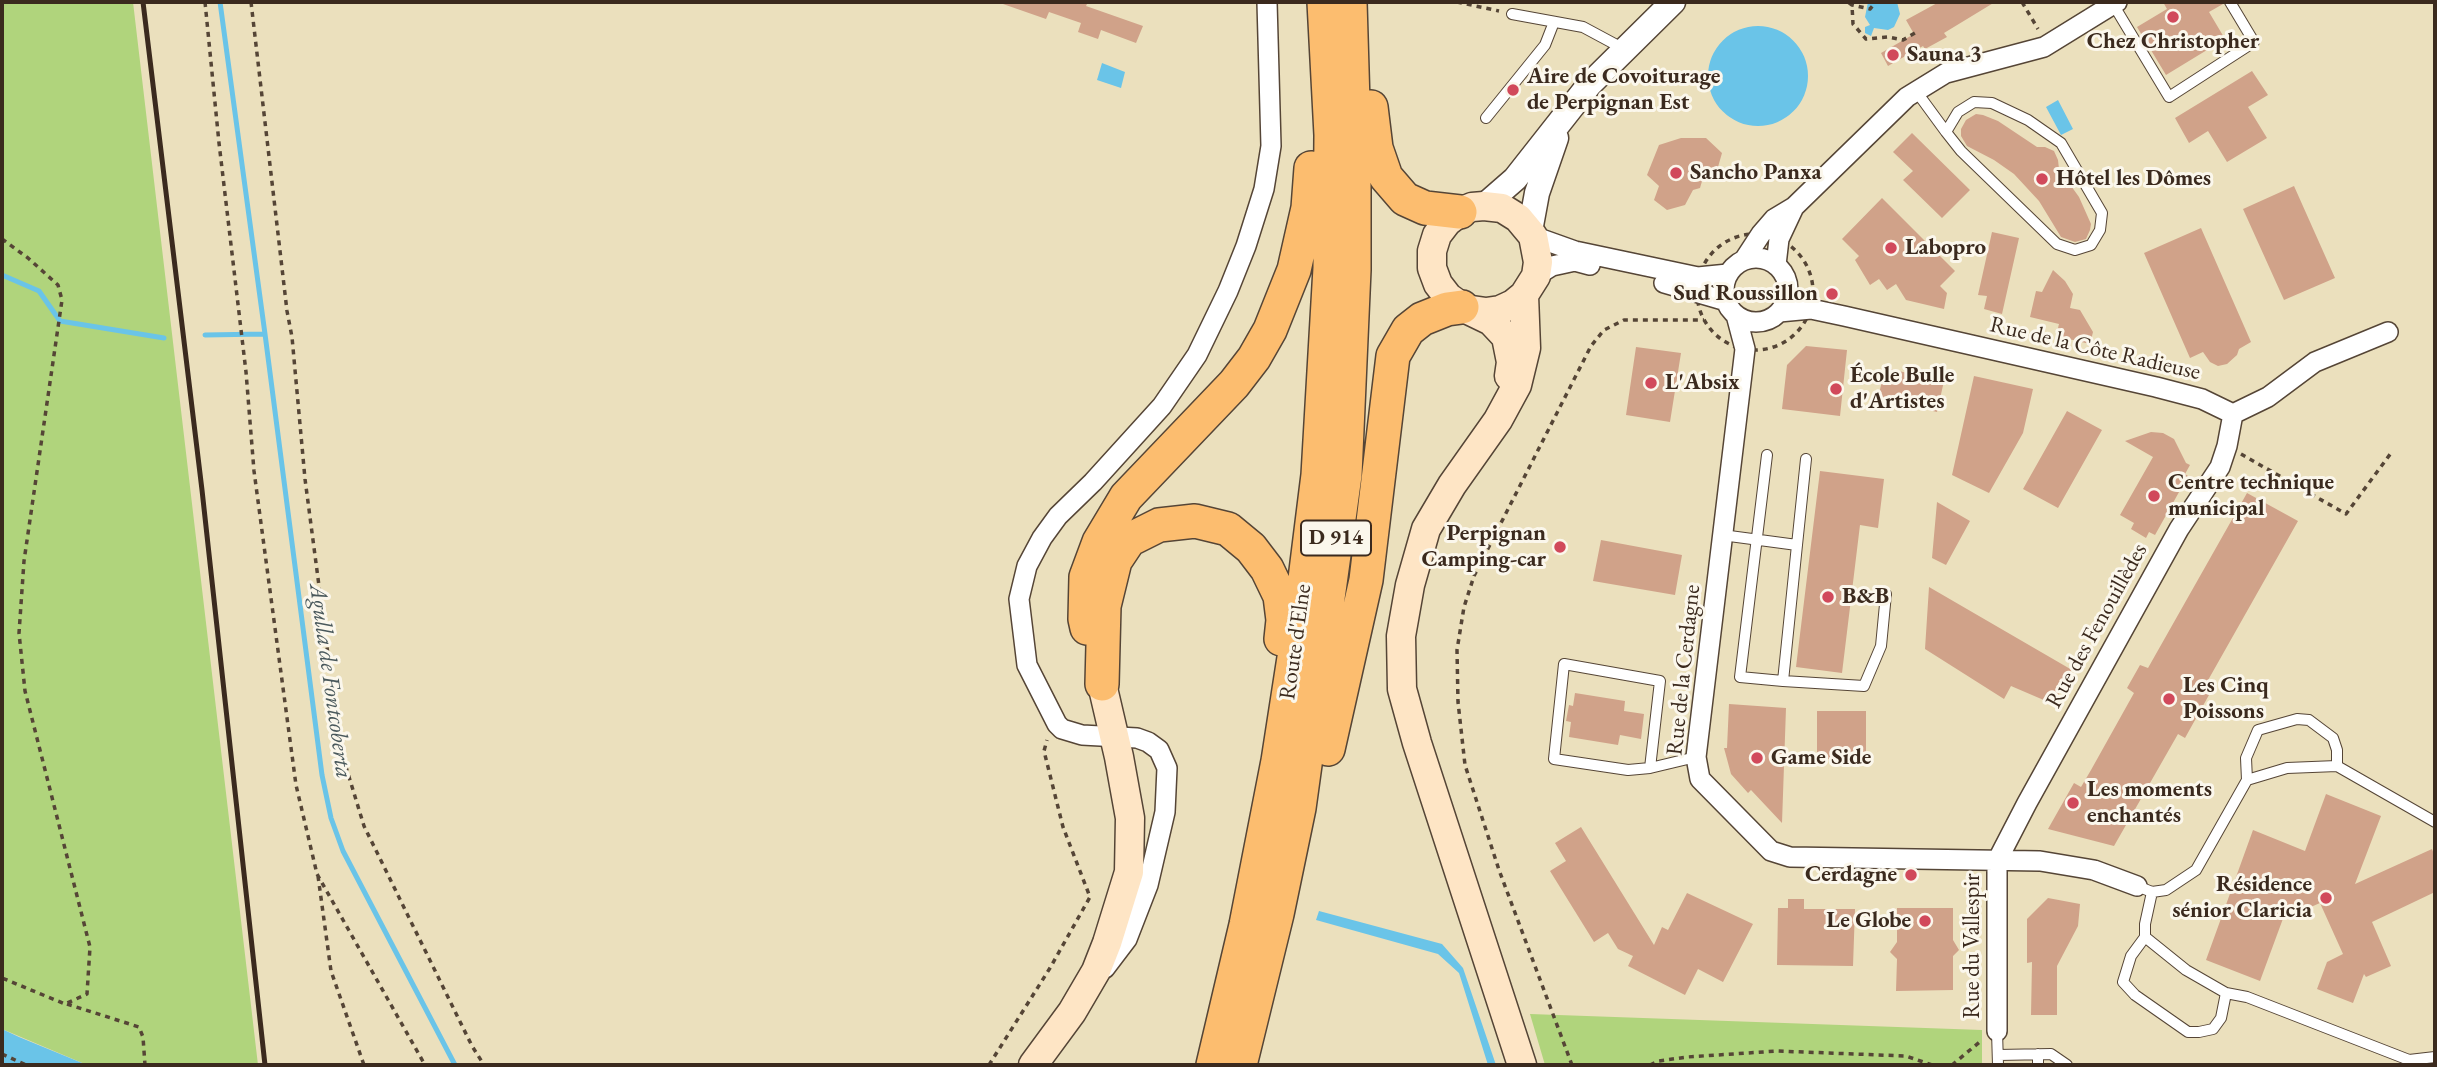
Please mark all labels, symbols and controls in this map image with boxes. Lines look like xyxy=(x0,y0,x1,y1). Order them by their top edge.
marker: Chez Christopher xyxy=(2165,9,2181,25)
place label: Chez Christopher xyxy=(2087,28,2259,56)
place label: Sauna 3 xyxy=(1907,41,1982,69)
marker: Sauna 3 xyxy=(1885,47,1901,63)
place label: Aire de Covoiturage de Perpignan Est xyxy=(1527,63,1720,117)
marker: Aire de Covoiturage de Perpignan Est xyxy=(1505,82,1521,98)
place label: Sancho Panxa xyxy=(1690,159,1822,187)
marker: Sancho Panxa xyxy=(1668,165,1684,181)
place label: Hôtel les Dômes xyxy=(2056,165,2211,193)
marker: Hôtel les Dômes xyxy=(2034,171,2050,187)
place label: Labopro xyxy=(1905,234,1986,262)
marker: Labopro xyxy=(1883,240,1899,256)
place label: Sud Roussillon xyxy=(1673,280,1818,308)
marker: Sud Roussillon xyxy=(1824,286,1840,302)
street label: Rue de la Côte Radieuse xyxy=(1987,311,2203,387)
place label: École Bulle d'Artistes xyxy=(1850,362,1954,416)
place label: L'Absix xyxy=(1665,369,1740,397)
marker: L'Absix xyxy=(1643,375,1659,391)
marker: École Bulle d'Artistes xyxy=(1828,381,1844,397)
place label: Centre technique municipal xyxy=(2168,469,2334,523)
marker: Centre technique municipal xyxy=(2146,488,2162,504)
road number: D 914 xyxy=(1301,520,1371,556)
place label: Perpignan Camping-car xyxy=(1421,520,1546,574)
marker: Perpignan Camping-car xyxy=(1552,539,1568,555)
street label: Rue des Fenouillèdes xyxy=(2040,539,2154,713)
water label: Agulla de Fontcoberta xyxy=(302,582,358,780)
street label: Route d'Elne xyxy=(1274,582,1318,702)
street label: Rue de la Cerdagne xyxy=(1661,583,1707,757)
place label: B&B xyxy=(1842,583,1889,611)
marker: B&B xyxy=(1820,589,1836,605)
place label: Les Cinq Poissons xyxy=(2183,672,2269,726)
marker: Les Cinq Poissons xyxy=(2161,691,2177,707)
place label: Game Side xyxy=(1771,744,1871,772)
marker: Game Side xyxy=(1749,750,1765,766)
place label: Les moments enchantés xyxy=(2087,776,2212,830)
marker: Les moments enchantés xyxy=(2065,795,2081,811)
place label: Cerdagne xyxy=(1805,861,1897,889)
marker: Cerdagne xyxy=(1903,867,1919,883)
place label: Résidence sénior Claricia xyxy=(2172,871,2312,925)
street label: Rue du Vallespir xyxy=(1959,873,1987,1019)
marker: Résidence sénior Claricia xyxy=(2318,890,2334,906)
place label: Le Globe xyxy=(1826,907,1911,935)
marker: Le Globe xyxy=(1917,913,1933,929)

